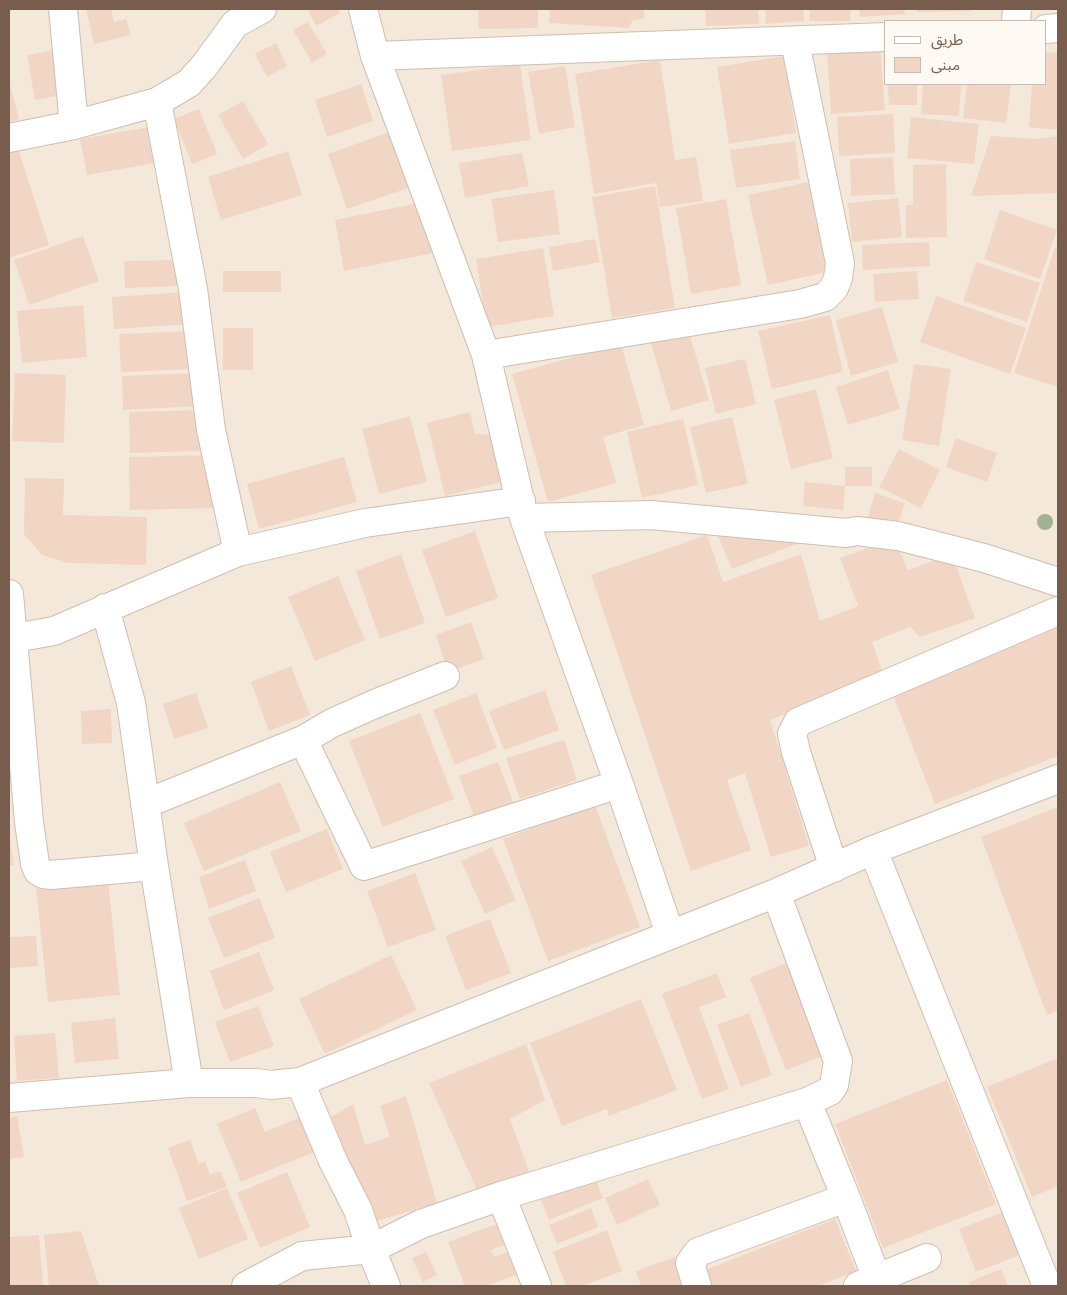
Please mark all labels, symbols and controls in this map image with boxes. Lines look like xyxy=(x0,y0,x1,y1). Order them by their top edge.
legend xyxy=(884,20,1047,85)
text: طريق xyxy=(931,31,963,49)
text: مبنى xyxy=(931,56,960,74)

